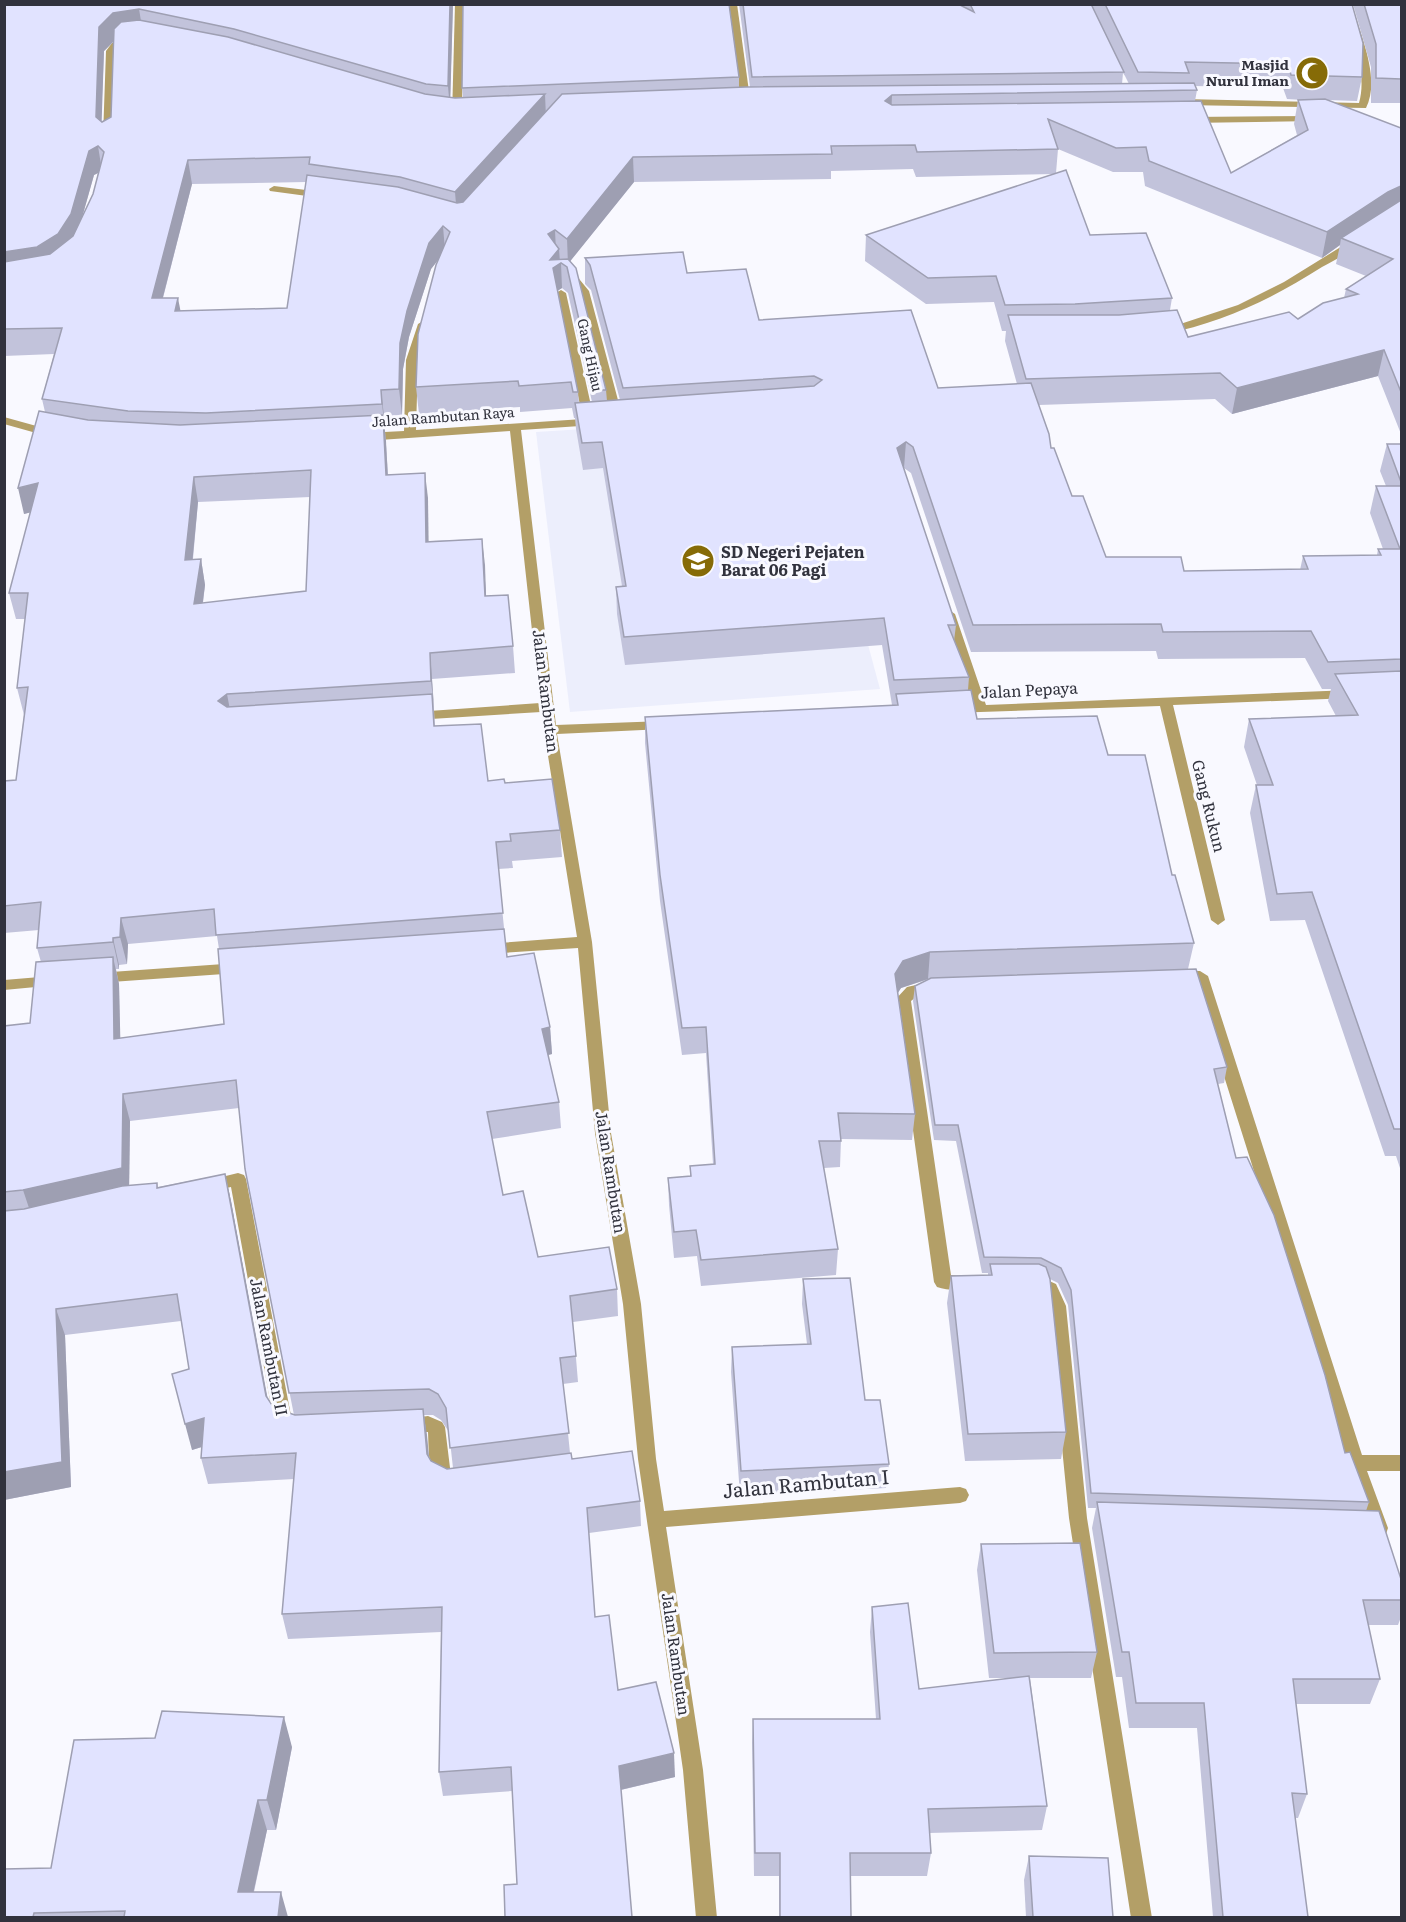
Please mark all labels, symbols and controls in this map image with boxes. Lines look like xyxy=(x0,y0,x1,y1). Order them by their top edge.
place label: Masjid Nurul Iman xyxy=(1206,54,1289,90)
mosque icon: Masjid Nurul Iman xyxy=(1294,55,1330,91)
street label: Gang Hijau xyxy=(573,316,609,393)
street label: Jalan Rambutan Raya xyxy=(371,401,516,431)
place label: SD Negeri Pejaten Barat 06 Pagi xyxy=(721,539,865,581)
school or university icon: SD Negeri Pejaten Barat 06 Pagi xyxy=(680,543,716,579)
street label: Jalan Rambutan xyxy=(528,628,567,754)
street label: Jalan Pepaya xyxy=(980,674,1079,704)
street label: Gang Rukun xyxy=(1187,757,1233,855)
street label: Jalan Rambutan xyxy=(590,1109,634,1235)
street label: Jalan Rambutan II xyxy=(245,1276,295,1418)
street label: Jalan Rambutan I xyxy=(721,1460,890,1504)
street label: Jalan Rambutan xyxy=(656,1591,698,1717)

